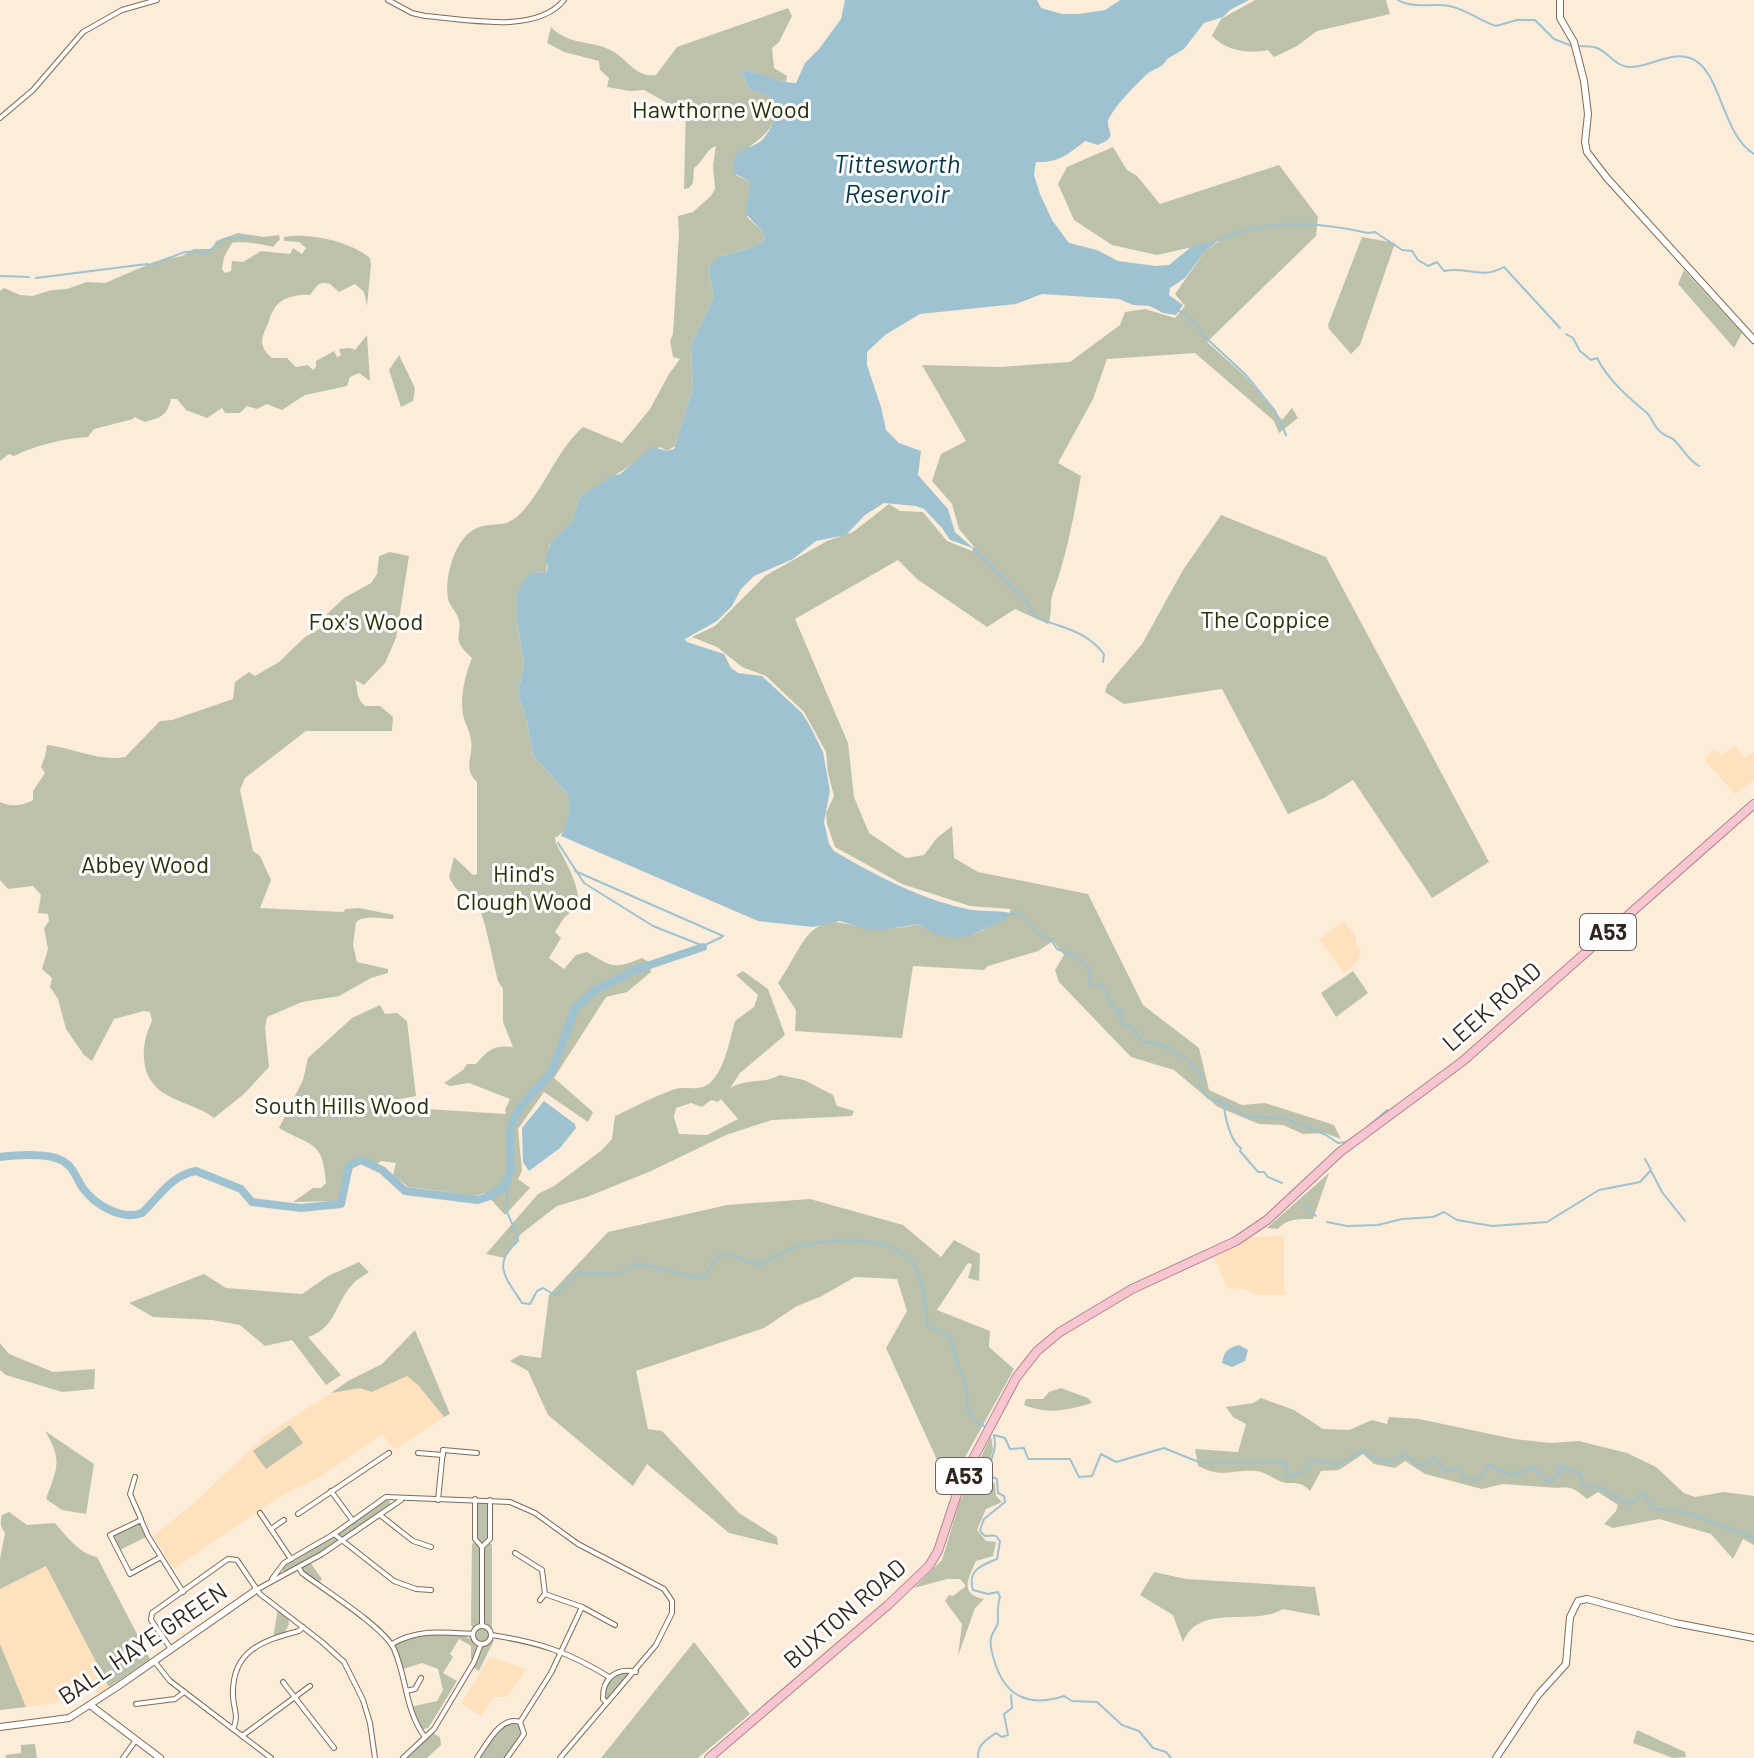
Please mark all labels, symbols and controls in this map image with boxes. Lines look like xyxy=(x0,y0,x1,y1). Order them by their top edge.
park label: Hawthorne Wood xyxy=(632,94,810,123)
water label: Tittesworth Reservoir xyxy=(834,147,960,208)
park label: The Coppice xyxy=(1200,604,1330,633)
park label: Fox's Wood xyxy=(309,606,423,635)
park label: Abbey Wood xyxy=(81,849,209,878)
park label: Hind's Clough Wood xyxy=(456,858,592,915)
road number: A53 xyxy=(1580,914,1636,950)
street label: LEEK ROAD xyxy=(1436,955,1546,1057)
park label: South Hills Wood xyxy=(255,1090,429,1119)
road number: A53 xyxy=(936,1458,992,1494)
street label: BUXTON ROAD xyxy=(777,1552,911,1674)
street label: BALL HAYE GREEN xyxy=(52,1576,232,1710)

